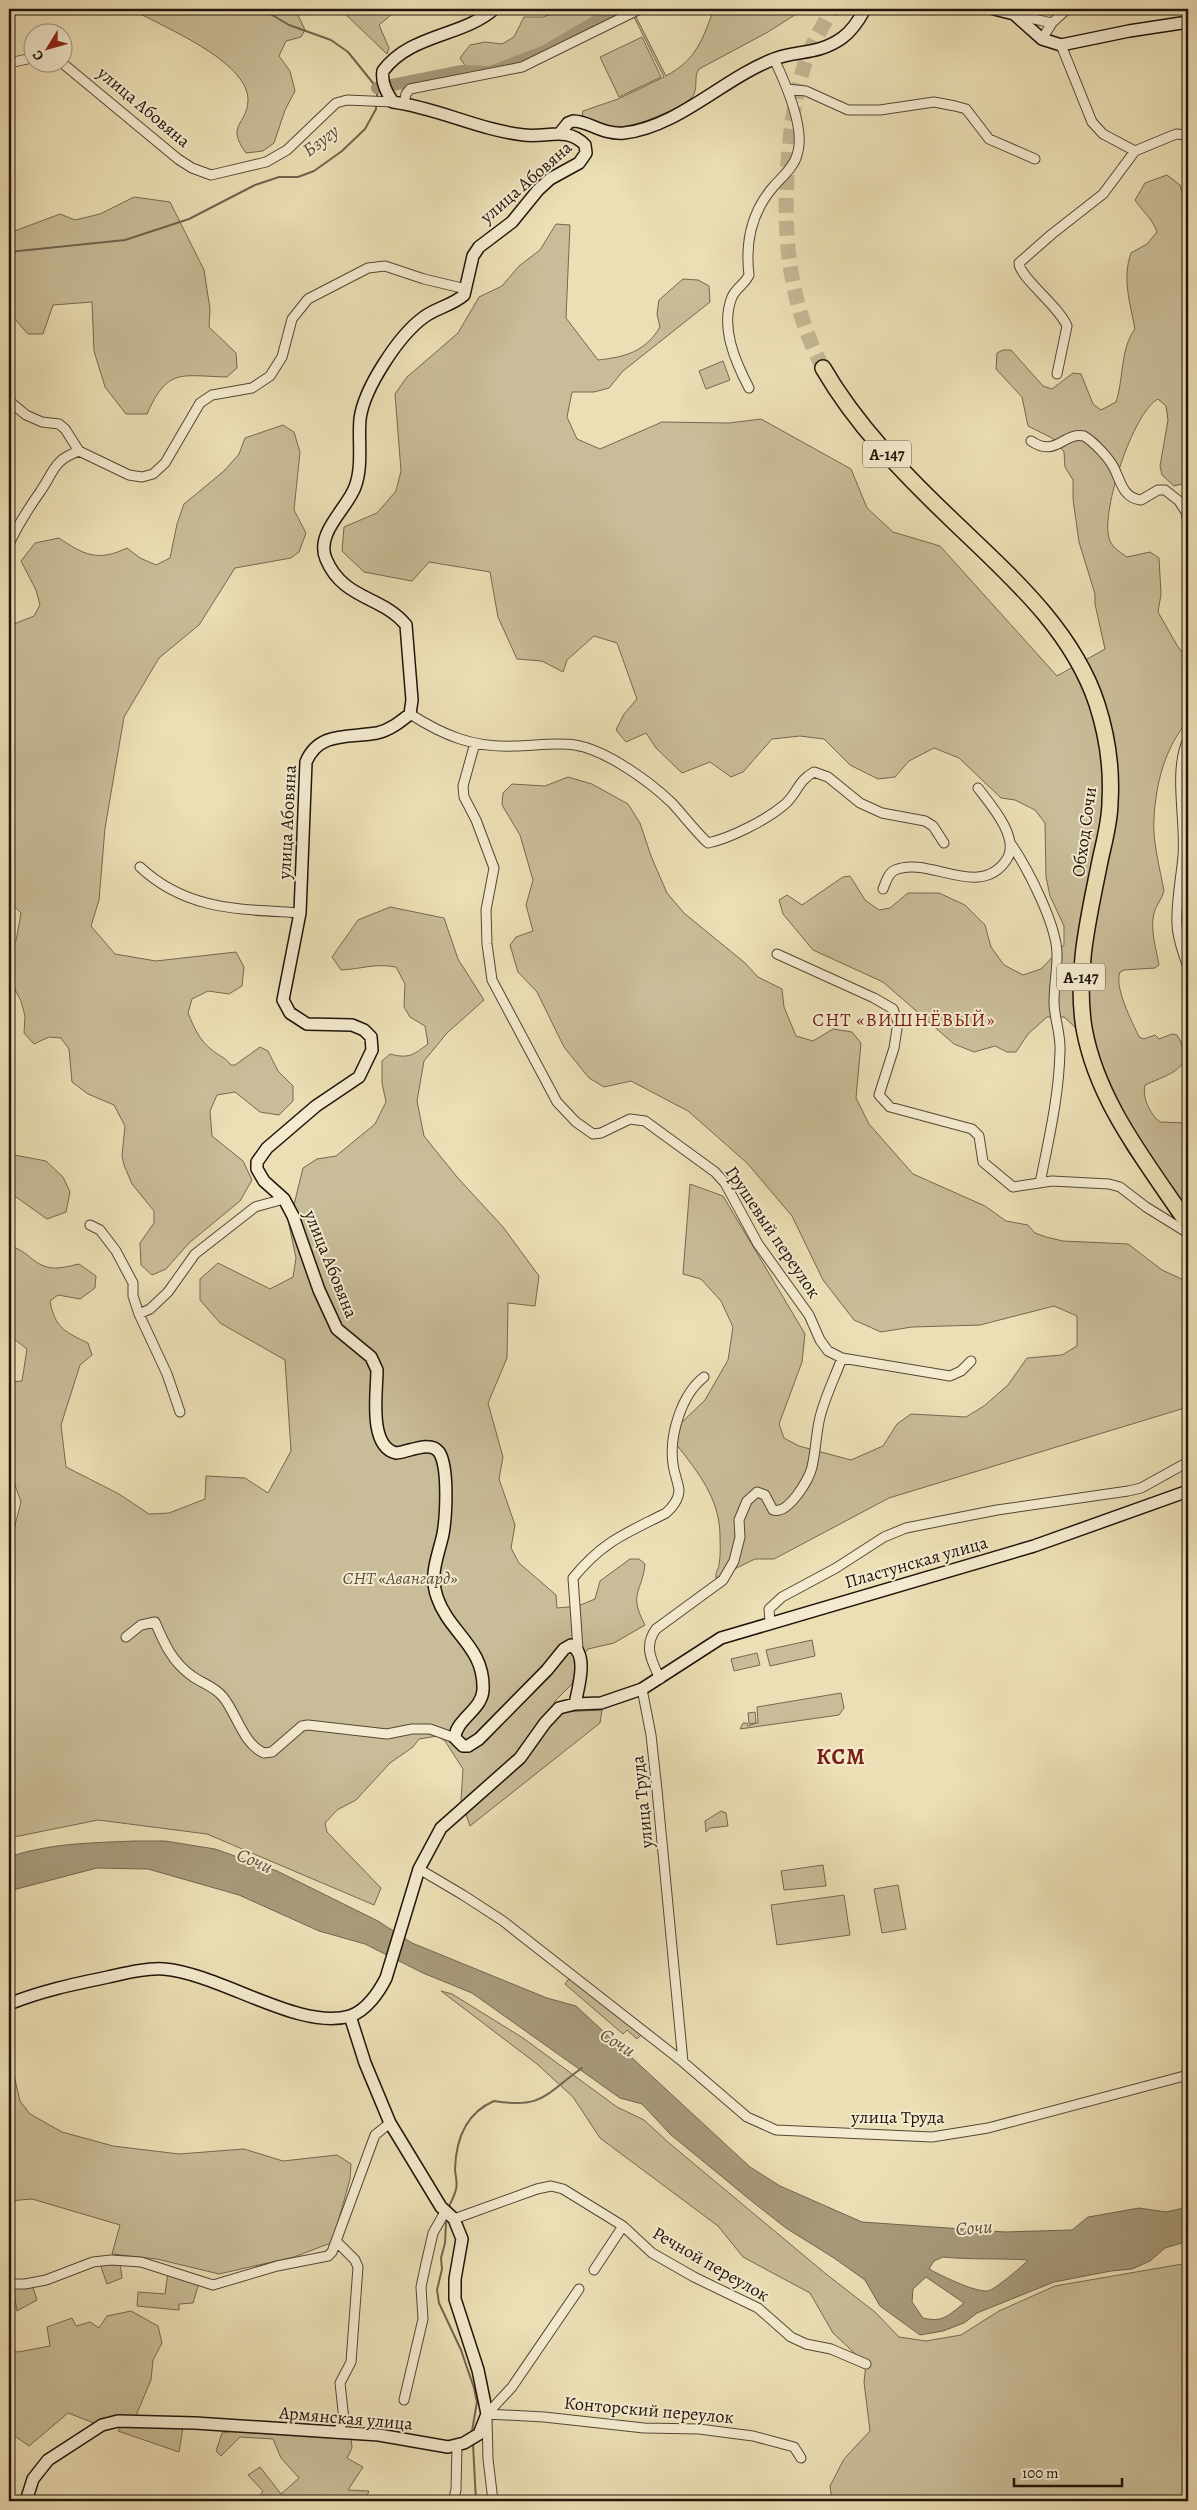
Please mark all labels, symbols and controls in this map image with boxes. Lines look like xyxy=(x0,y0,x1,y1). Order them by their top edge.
north arrow xyxy=(22,22,72,72)
text: С xyxy=(28,46,48,65)
street label: улица Абовяна xyxy=(92,60,196,153)
water label: Бзугу xyxy=(297,118,344,163)
street label: улица Абовяна xyxy=(474,135,578,229)
road number: А-147 xyxy=(863,440,911,468)
street label: улица Абовяна xyxy=(272,764,302,881)
street label: Обход Сочи xyxy=(1066,785,1102,879)
road number: А-147 xyxy=(1057,964,1105,990)
district label: СНТ «ВИШНЁВЫЙ» xyxy=(812,1007,996,1033)
street label: Грушевый переулок xyxy=(720,1161,826,1303)
street label: улица Абовяна xyxy=(298,1206,364,1322)
street label: Пластунская улица xyxy=(842,1530,991,1594)
park label: СНТ «Авангард» xyxy=(342,1566,458,1590)
district label: КСМ xyxy=(816,1742,866,1772)
street label: улица Труда xyxy=(625,1754,659,1851)
water label: Сочи xyxy=(232,1842,277,1880)
water label: Сочи xyxy=(595,2022,640,2064)
street label: улица Труда xyxy=(850,2105,945,2129)
water label: Сочи xyxy=(955,2214,993,2242)
street label: Речной переулок xyxy=(648,2221,774,2307)
street label: Конторский переулок xyxy=(563,2391,735,2429)
street label: Армянская улица xyxy=(277,2400,415,2436)
scale bar xyxy=(1014,2455,1122,2487)
text: 100 m xyxy=(1022,2463,1059,2483)

